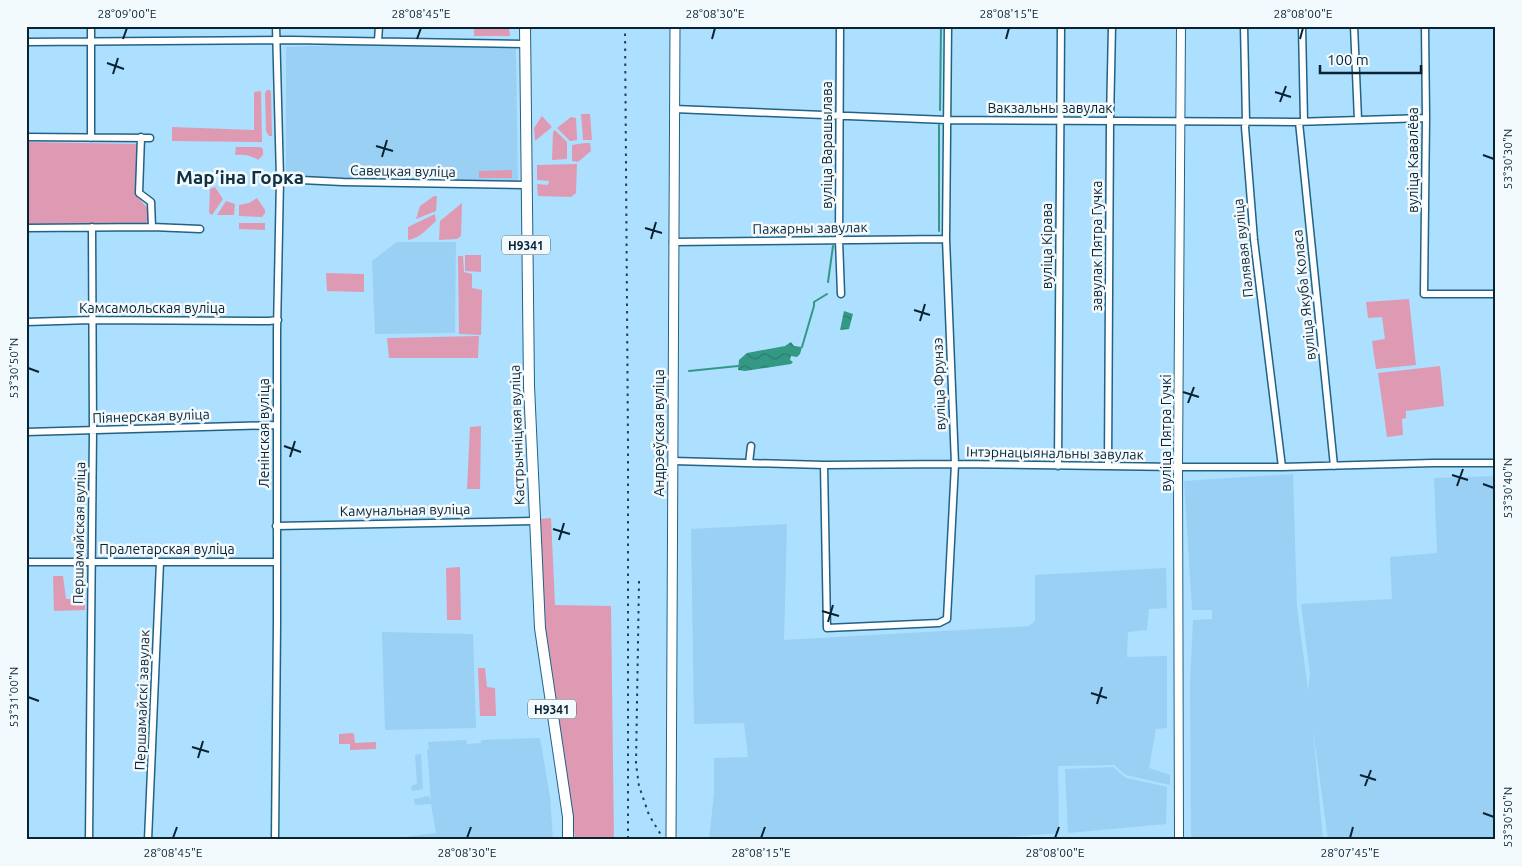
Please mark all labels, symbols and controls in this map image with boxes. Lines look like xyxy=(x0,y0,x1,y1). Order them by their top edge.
text: 28°09'00"E xyxy=(98,7,157,20)
text: 28°08'45"E xyxy=(392,7,451,20)
text: 28°08'30"E xyxy=(686,7,745,20)
text: 28°08'15"E xyxy=(980,7,1039,20)
text: 28°08'00"E xyxy=(1274,7,1333,20)
scale bar xyxy=(1320,42,1421,74)
text: 100 m xyxy=(1327,51,1369,68)
street label: вуліца Варашылава xyxy=(819,81,835,209)
street label: Вакзальны завулак xyxy=(987,100,1113,116)
street label: вуліца Кавалёва xyxy=(1405,107,1421,213)
text: 53°30'30"N xyxy=(1501,129,1514,189)
street label: Савецкая вуліца xyxy=(350,162,456,180)
district label: Марʼіна Горка xyxy=(176,166,304,188)
street label: завулак Пятра Гучка xyxy=(1089,181,1105,311)
street label: Палявая вуліца xyxy=(1230,198,1256,298)
street label: вуліца Кірава xyxy=(1039,203,1055,289)
street label: Пажарны завулак xyxy=(752,219,868,237)
street label: вуліца Якуба Коласа xyxy=(1289,229,1319,361)
road number: Н9341 xyxy=(502,236,550,254)
street label: Камсамольская вуліца xyxy=(79,300,225,316)
street label: вуліца Фрунзэ xyxy=(929,337,949,431)
text: 53°30'50"N xyxy=(7,338,20,398)
street label: Кастрычніцкая вуліца xyxy=(507,364,527,506)
street label: Андрэеўская вуліца xyxy=(651,369,667,497)
street label: вуліца Пятра Гучкі xyxy=(1158,374,1174,492)
street label: Ленінская вуліца xyxy=(256,378,272,488)
street label: Піянерская вуліца xyxy=(92,406,210,426)
street label: Інтэрнацыянальны завулак xyxy=(966,443,1144,463)
text: 53°30'40"N xyxy=(1501,458,1514,518)
street label: Першамайская вуліца xyxy=(70,462,88,604)
street label: Камунальная вуліца xyxy=(340,501,470,519)
street label: Пралетарская вуліца xyxy=(99,541,235,557)
street label: Першамайскі завулак xyxy=(132,629,152,771)
text: 53°31'00"N xyxy=(7,667,20,727)
road number: Н9341 xyxy=(528,700,576,719)
text: 53°30'50"N xyxy=(1501,787,1514,847)
text: 28°08'45"E xyxy=(144,846,203,859)
text: 28°08'30"E xyxy=(438,846,497,859)
text: 28°08'15"E xyxy=(732,846,791,859)
text: 28°08'00"E xyxy=(1026,846,1085,859)
text: 28°07'45"E xyxy=(1321,846,1380,859)

